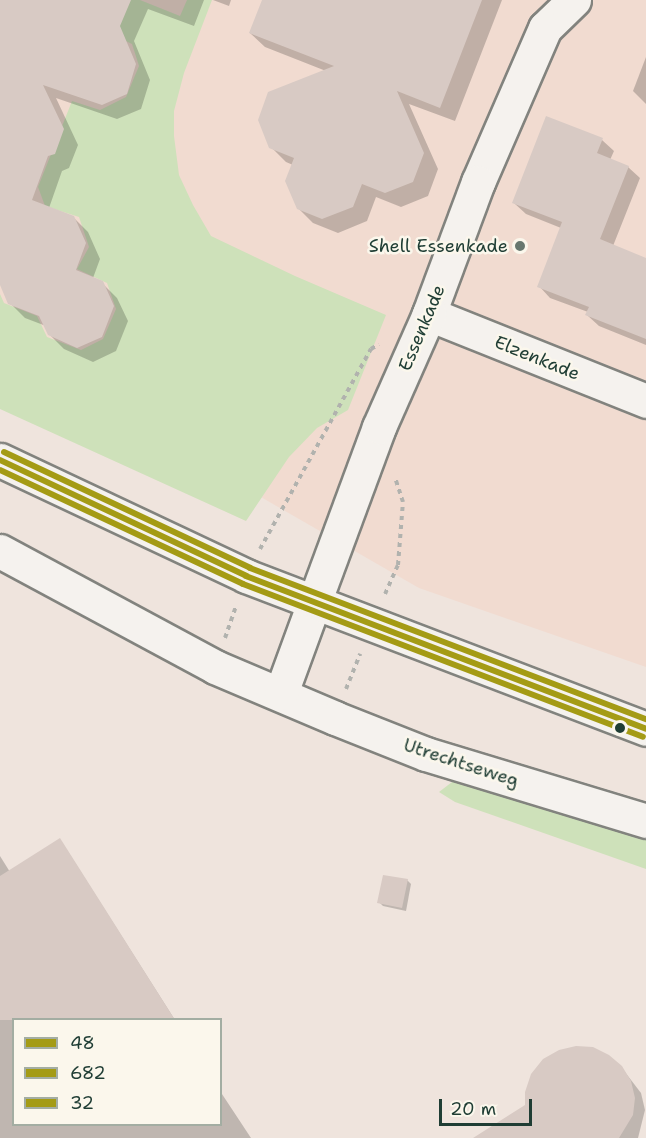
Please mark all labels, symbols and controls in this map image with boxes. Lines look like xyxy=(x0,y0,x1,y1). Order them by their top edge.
place label: Shell Essenkade xyxy=(369,235,508,257)
marker: Shell Essenkade xyxy=(513,239,527,253)
street label: Essenkade xyxy=(394,282,450,374)
street label: Elzenkade xyxy=(491,331,583,385)
unlabelled marker xyxy=(614,722,626,734)
street label: Utrechtseweg xyxy=(401,734,521,792)
legend xyxy=(12,1018,222,1126)
text: 48 xyxy=(70,1031,95,1055)
text: 682 xyxy=(70,1061,106,1085)
scale bar xyxy=(442,1087,535,1125)
text: 32 xyxy=(70,1091,94,1115)
text: 20 m xyxy=(450,1097,496,1121)

